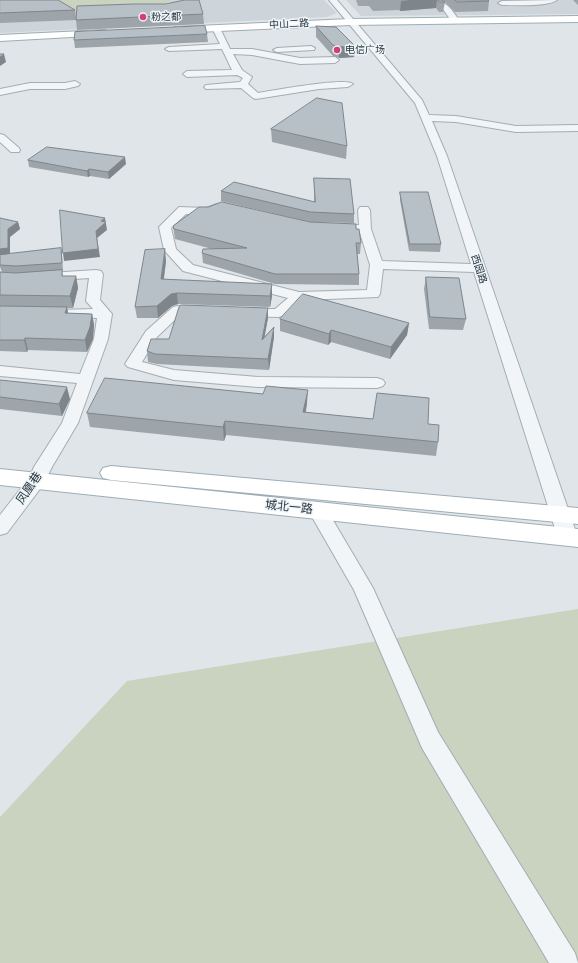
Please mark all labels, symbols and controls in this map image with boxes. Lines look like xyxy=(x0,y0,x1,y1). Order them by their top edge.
place label: 粉之都 xyxy=(151,11,181,23)
marker: 粉之都 xyxy=(138,12,148,22)
street label: 中山二路 xyxy=(269,17,309,31)
place label: 电信广场 xyxy=(345,44,385,56)
marker: 电信广场 xyxy=(332,45,342,55)
street label: 西园路 xyxy=(469,253,489,285)
street label: 凤凰巷 xyxy=(13,469,45,507)
street label: 城北一路 xyxy=(264,497,314,517)

